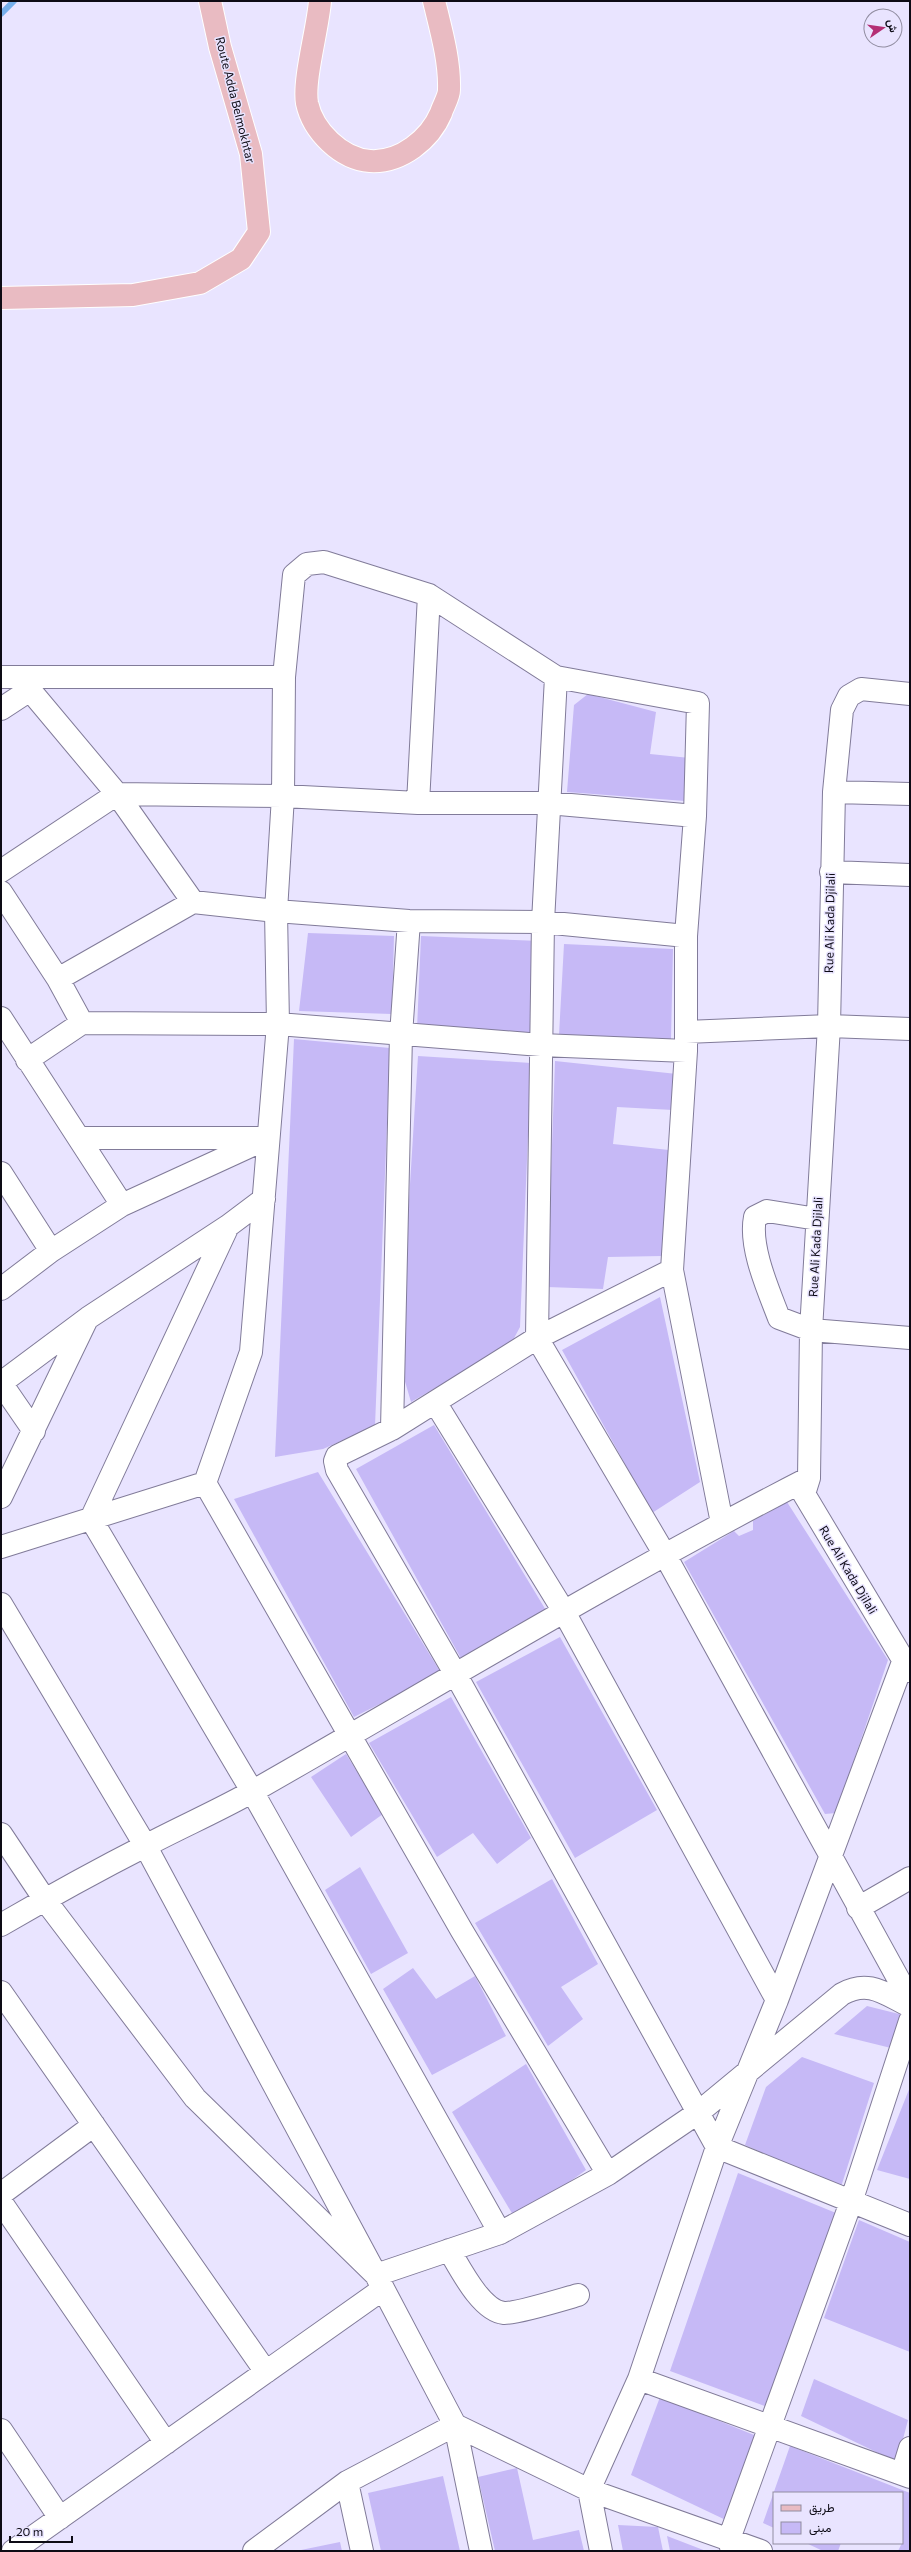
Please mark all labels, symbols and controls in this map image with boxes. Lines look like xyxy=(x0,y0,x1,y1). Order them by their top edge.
north arrow xyxy=(863,8,903,48)
text: ش xyxy=(884,18,901,34)
street label: Route Adda Belmokhtar xyxy=(214,35,258,165)
street label: Rue Ali Kada Djilali xyxy=(821,873,837,973)
street label: Rue Ali Kada Djilali xyxy=(805,1197,825,1297)
street label: Rue Ali Kada Djilali xyxy=(817,1523,881,1616)
legend xyxy=(773,2492,903,2544)
text: طريق xyxy=(809,2500,835,2516)
scale bar xyxy=(10,2518,72,2544)
text: مبنى xyxy=(809,2520,831,2536)
text: 20 m xyxy=(16,2524,43,2538)

